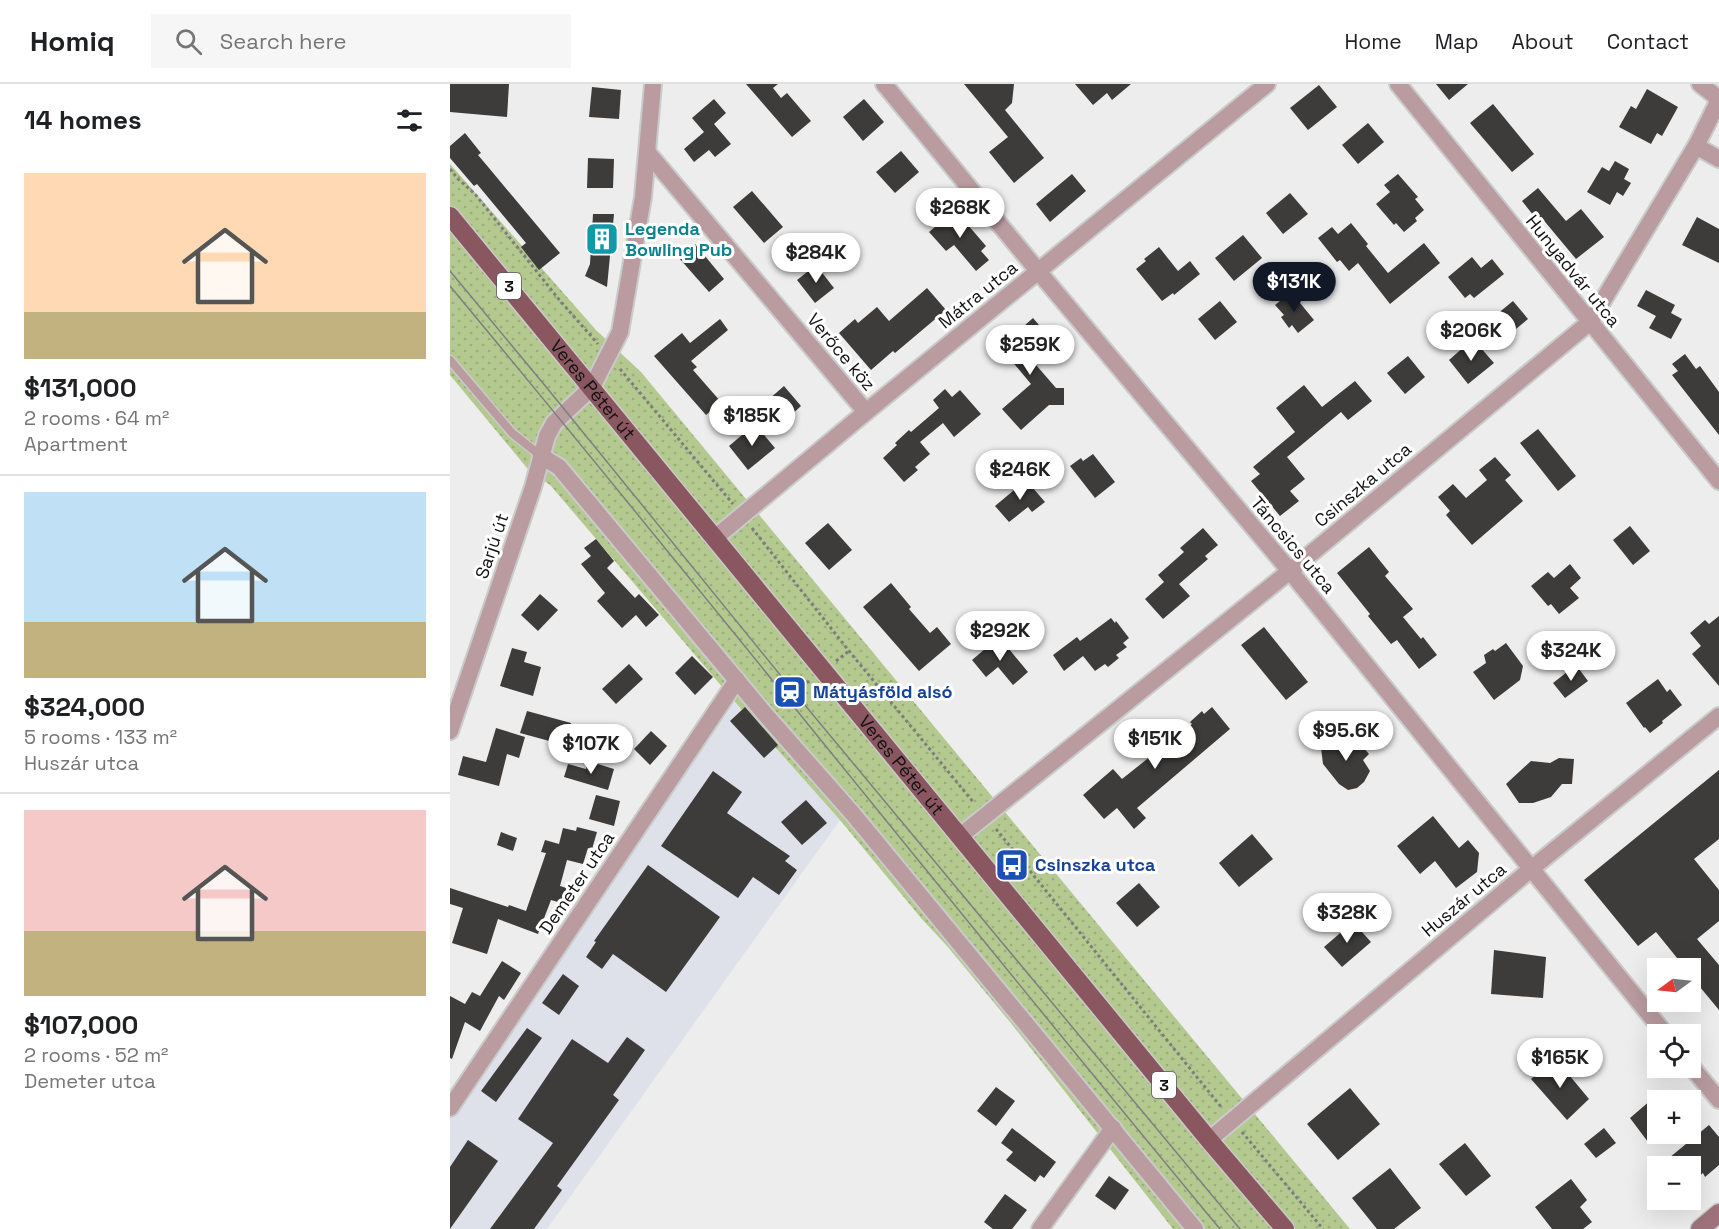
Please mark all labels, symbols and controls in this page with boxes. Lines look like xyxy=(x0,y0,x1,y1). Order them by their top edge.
search box xyxy=(151,14,571,68)
text: Homiq xyxy=(30,23,115,59)
icon: search xyxy=(172,25,205,58)
text: Search here xyxy=(220,27,347,55)
text: Home xyxy=(1344,28,1402,55)
text: Map xyxy=(1435,28,1479,55)
text: About xyxy=(1512,28,1574,55)
text: Contact xyxy=(1607,28,1689,55)
text: 14 homes xyxy=(24,103,142,137)
icon: filters xyxy=(393,104,426,137)
pin: $268K xyxy=(918,188,1002,239)
text: $268K xyxy=(930,194,990,220)
street label: Hunyadvár utca xyxy=(1521,210,1626,331)
icon: home xyxy=(171,212,279,320)
place label: Legenda Bowling Pub xyxy=(625,217,732,261)
building icon: Legenda Bowling Pub xyxy=(584,221,620,257)
pin: $284K xyxy=(774,233,858,284)
text: $284K xyxy=(785,239,847,265)
street label: Mátra utca xyxy=(933,256,1022,333)
pin: $131K xyxy=(1252,262,1336,313)
text: $131K xyxy=(1267,268,1321,294)
road number: 3 xyxy=(497,273,521,299)
street label: Verőce köz xyxy=(802,308,880,395)
pin: $206K xyxy=(1429,311,1513,362)
text: $206K xyxy=(1440,317,1502,343)
pin: $259K xyxy=(988,325,1072,376)
text: $259K xyxy=(1000,331,1060,357)
street label: Veres Péter út xyxy=(545,335,641,444)
text: $131,000 xyxy=(24,371,136,405)
pin: $185K xyxy=(710,396,794,447)
text: $185K xyxy=(723,402,781,428)
text: 2 rooms · 64 m² xyxy=(24,405,169,431)
text: Apartment xyxy=(24,431,128,457)
street label: Csinszka utca xyxy=(1309,437,1416,532)
pin: $246K xyxy=(978,450,1062,501)
text: $246K xyxy=(989,456,1051,482)
street label: Táncsics utca xyxy=(1246,491,1341,598)
street label: Sarjú út xyxy=(470,510,513,582)
icon: home xyxy=(171,531,279,639)
pin: $292K xyxy=(958,611,1042,662)
text: $292K xyxy=(970,617,1030,643)
pin: $324K xyxy=(1529,631,1613,682)
text: $324K xyxy=(1540,637,1602,663)
station icon: Mátyásföld alsó xyxy=(772,674,808,710)
place label: Mátyásföld alsó xyxy=(813,680,953,703)
text: $324,000 xyxy=(24,690,145,724)
street label: Veres Péter út xyxy=(854,710,949,820)
pin: $95.6K xyxy=(1297,711,1395,762)
text: $95.6K xyxy=(1312,717,1380,743)
pin: $151K xyxy=(1113,719,1197,770)
text: 5 rooms · 133 m² xyxy=(24,724,177,750)
pin: $107K xyxy=(549,724,633,775)
text: $151K xyxy=(1128,725,1182,751)
text: $107K xyxy=(562,730,620,756)
text: Huszár utca xyxy=(24,750,139,776)
street label: Demeter utca xyxy=(534,827,619,938)
bus stop icon: Csinszka utca xyxy=(994,847,1030,883)
icon: home xyxy=(171,849,279,957)
place label: Csinszka utca xyxy=(1035,853,1156,876)
street label: Huszár utca xyxy=(1417,858,1511,942)
pin: $328K xyxy=(1305,893,1389,944)
text: $328K xyxy=(1317,899,1377,925)
north arrow xyxy=(1647,958,1701,1012)
map controls xyxy=(1647,958,1701,1210)
text: $107,000 xyxy=(24,1008,138,1042)
button: locate xyxy=(1647,1024,1701,1078)
pin: $165K xyxy=(1518,1038,1602,1089)
text: 2 rooms · 52 m² xyxy=(24,1042,168,1068)
text: $165K xyxy=(1531,1044,1589,1070)
text: Demeter utca xyxy=(24,1068,156,1094)
road number: 3 xyxy=(1152,1072,1176,1098)
button: + xyxy=(1647,1090,1701,1144)
button: − xyxy=(1647,1156,1701,1210)

